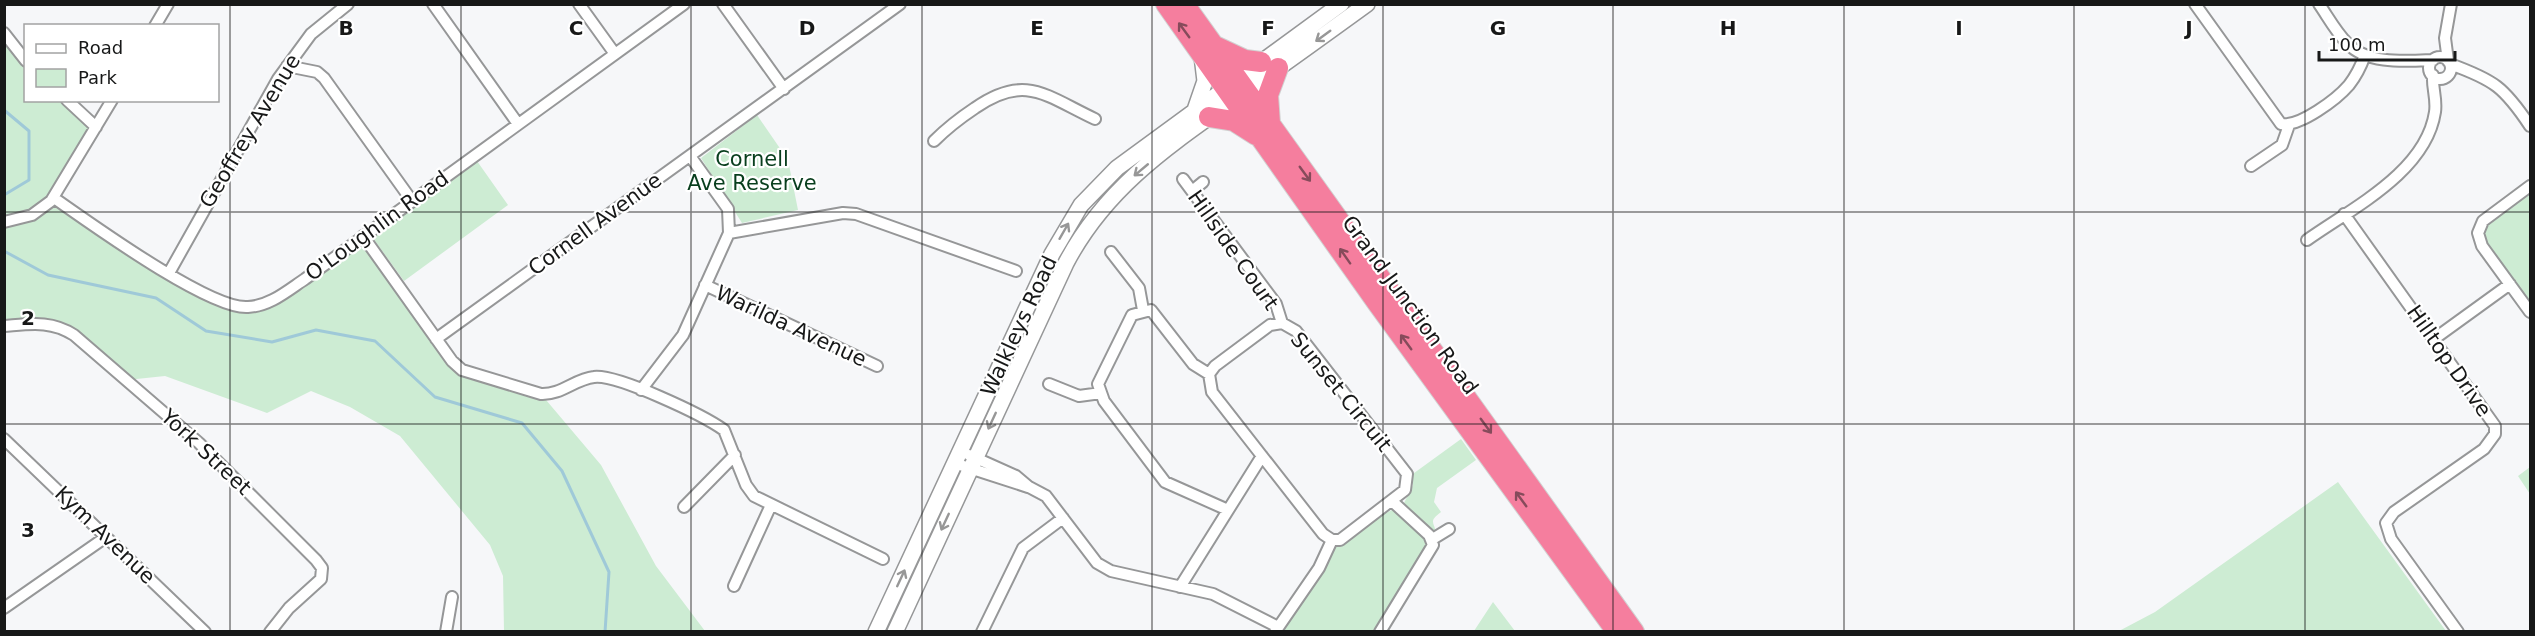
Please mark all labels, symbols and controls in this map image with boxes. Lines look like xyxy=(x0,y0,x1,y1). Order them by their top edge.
text: B xyxy=(338,16,354,40)
text: C xyxy=(569,16,583,40)
text: D xyxy=(799,16,815,40)
text: E xyxy=(1030,16,1044,40)
text: F xyxy=(1261,16,1275,40)
text: G xyxy=(1490,16,1506,40)
text: H xyxy=(1720,16,1736,40)
text: I xyxy=(1955,16,1963,40)
text: J xyxy=(2183,16,2193,40)
one-way arrow xyxy=(1178,23,1190,39)
legend xyxy=(24,24,219,102)
scale bar xyxy=(2319,24,2456,62)
one-way arrow xyxy=(1315,30,1331,42)
text: 100 m xyxy=(2328,34,2386,55)
text: Road xyxy=(78,37,123,58)
street label: Geoffrey Avenue xyxy=(195,50,305,212)
text: Park xyxy=(78,67,117,88)
park label: Cornell Ave Reserve xyxy=(687,147,817,195)
one-way arrow xyxy=(1133,163,1149,176)
one-way arrow xyxy=(1299,165,1311,181)
street label: O'Loughlin Road xyxy=(301,166,453,286)
street label: Cornell Avenue xyxy=(524,168,666,280)
street label: Hillside Court xyxy=(1183,185,1283,315)
street label: Grand Junction Road xyxy=(1337,211,1483,399)
one-way arrow xyxy=(1059,223,1071,240)
one-way arrow xyxy=(1338,248,1351,264)
street label: Walkleys Road xyxy=(976,252,1062,400)
street label: Warilda Avenue xyxy=(712,281,870,371)
street label: Hilltop Drive xyxy=(2402,301,2496,421)
text: 2 xyxy=(21,306,35,330)
street label: Sunset Circuit xyxy=(1286,328,1396,456)
one-way arrow xyxy=(1400,334,1412,350)
street label: York Street xyxy=(155,404,256,500)
one-way arrow xyxy=(986,412,998,430)
one-way arrow xyxy=(1480,418,1492,434)
street label: Kym Avenue xyxy=(50,481,160,589)
one-way arrow xyxy=(1515,492,1527,508)
one-way arrow xyxy=(939,513,951,531)
text: 3 xyxy=(21,518,35,542)
one-way arrow xyxy=(895,570,907,588)

